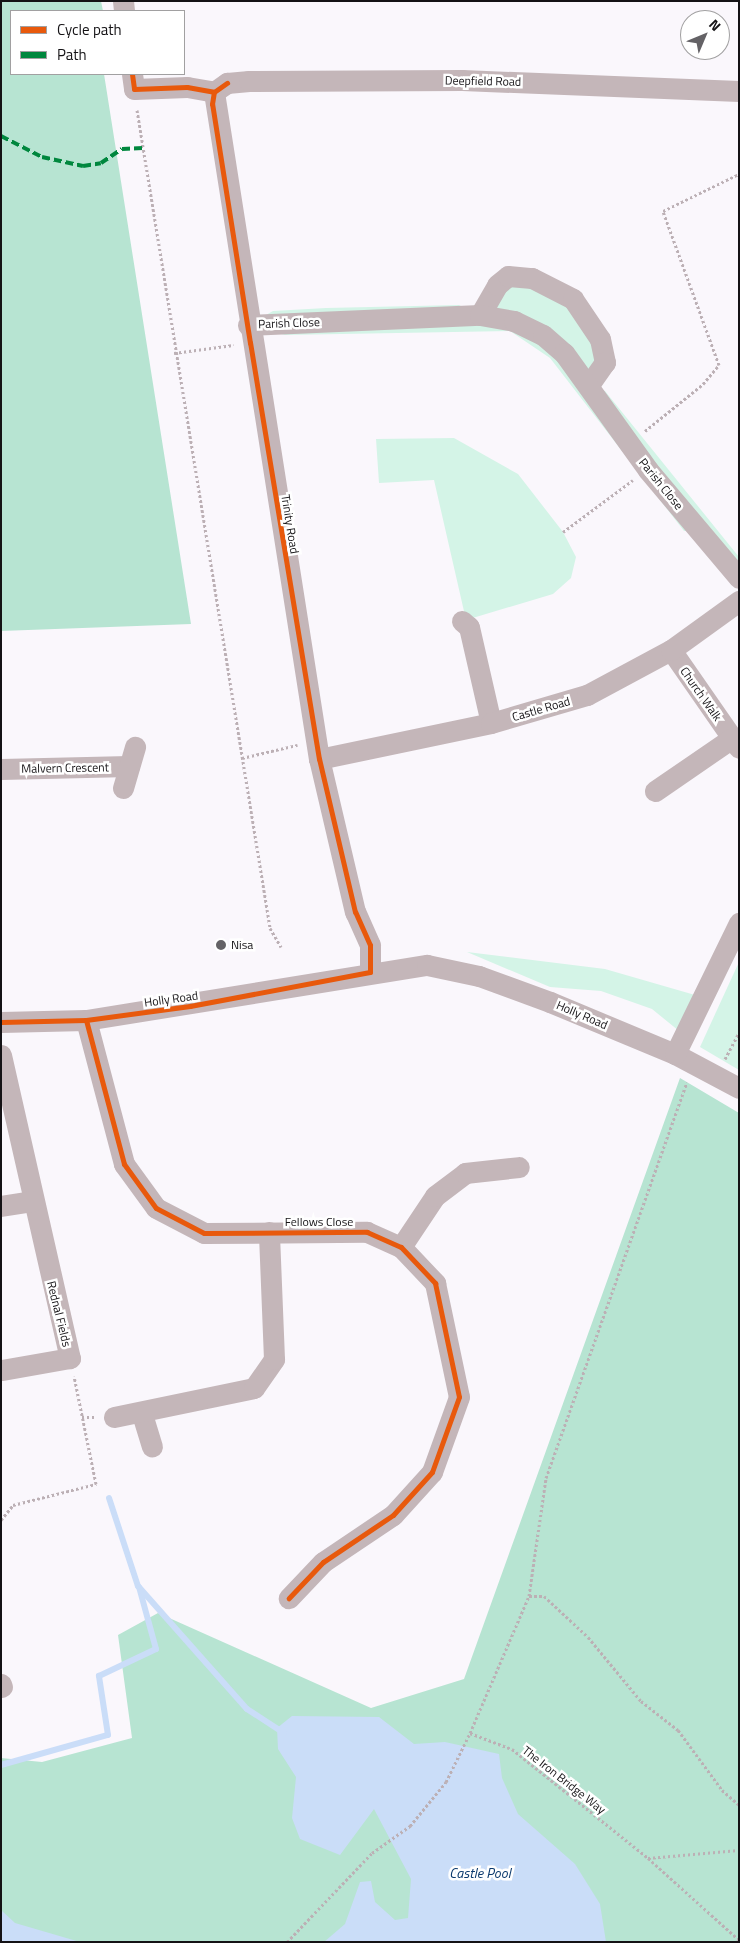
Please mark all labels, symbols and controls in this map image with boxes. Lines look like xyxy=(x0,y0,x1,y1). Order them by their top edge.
legend xyxy=(10,10,185,75)
north arrow xyxy=(680,10,730,60)
text: N xyxy=(704,14,726,36)
text: Cycle path xyxy=(57,18,122,41)
text: Path xyxy=(57,43,87,66)
street label: Deepfield Road xyxy=(445,73,521,89)
street label: Parish Close xyxy=(258,315,320,331)
street label: Parish Close xyxy=(636,455,686,513)
street label: Trinity Road xyxy=(278,493,302,555)
street label: Church Walk xyxy=(677,664,725,724)
street label: Castle Road xyxy=(510,694,572,724)
street label: Malvern Crescent xyxy=(21,760,109,776)
place label: Nisa xyxy=(231,938,253,952)
marker: Nisa xyxy=(215,939,227,951)
street label: Holly Road xyxy=(143,988,199,1010)
street label: Holly Road xyxy=(554,998,610,1032)
street label: Fellows Close xyxy=(285,1215,353,1229)
street label: Rednal Fields xyxy=(44,1280,74,1348)
street label: The Iron Bridge Way xyxy=(520,1743,608,1817)
water label: Castle Pool xyxy=(449,1865,511,1881)

